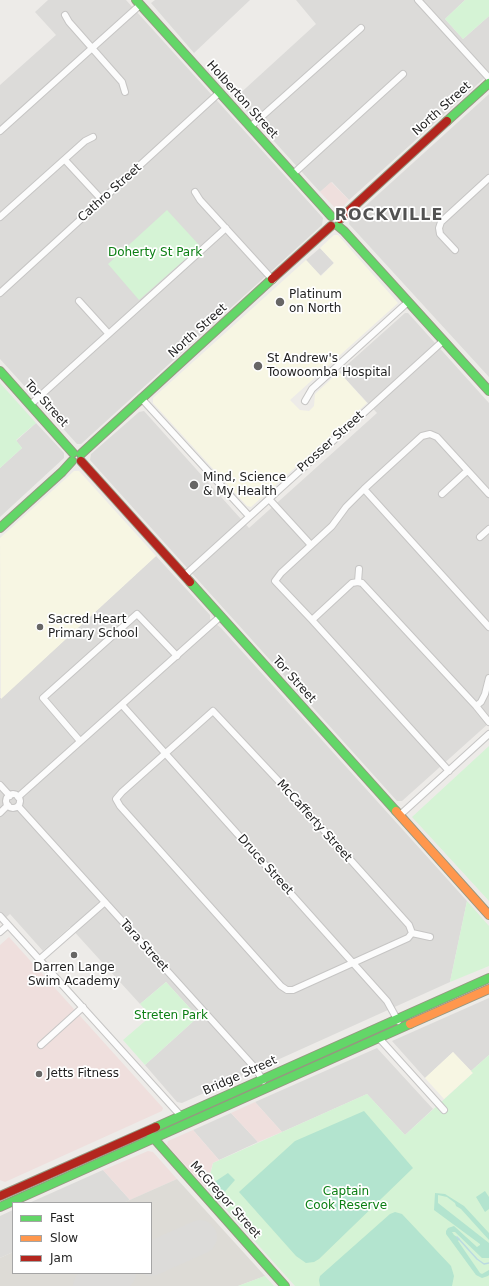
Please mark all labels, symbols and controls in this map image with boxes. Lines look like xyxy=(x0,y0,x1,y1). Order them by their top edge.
street label: Holberton Street xyxy=(203,58,281,142)
street label: North Street xyxy=(410,79,474,139)
street label: Cathro Street xyxy=(75,161,145,225)
district label: ROCKVILLE xyxy=(335,206,443,226)
park label: Doherty St Park xyxy=(108,246,202,260)
place label: Platinum on North xyxy=(289,288,342,316)
marker: Platinum on North xyxy=(274,296,286,308)
street label: North Street xyxy=(166,301,230,361)
place label: St Andrew's Toowoomba Hospital xyxy=(267,352,391,380)
marker: St Andrew's Toowoomba Hospital xyxy=(252,360,264,372)
street label: Tor Street xyxy=(21,378,71,430)
street label: Prosser Street xyxy=(295,409,367,475)
place label: Mind, Science & My Health xyxy=(203,471,286,499)
marker: Mind, Science & My Health xyxy=(188,479,200,491)
place label: Sacred Heart Primary School xyxy=(48,613,138,641)
marker: Sacred Heart Primary School xyxy=(35,622,45,632)
street label: Tor Street xyxy=(269,654,319,706)
street label: McCafferty Street xyxy=(273,777,355,865)
street label: Druce Street xyxy=(234,832,296,898)
street label: Tara Street xyxy=(117,917,171,975)
marker: Darren Lange Swim Academy xyxy=(69,950,79,960)
place label: Darren Lange Swim Academy xyxy=(28,961,120,989)
park label: Streten Park xyxy=(134,1009,208,1023)
street label: Bridge Street xyxy=(201,1053,279,1099)
place label: Jetts Fitness xyxy=(47,1067,119,1081)
marker: Jetts Fitness xyxy=(34,1069,44,1079)
street label: McGregor Street xyxy=(187,1159,263,1241)
park label: Captain Cook Reserve xyxy=(305,1185,387,1213)
legend xyxy=(12,1202,152,1274)
text: Fast xyxy=(50,1211,74,1225)
text: Slow xyxy=(50,1231,78,1245)
text: Jam xyxy=(50,1251,73,1265)

